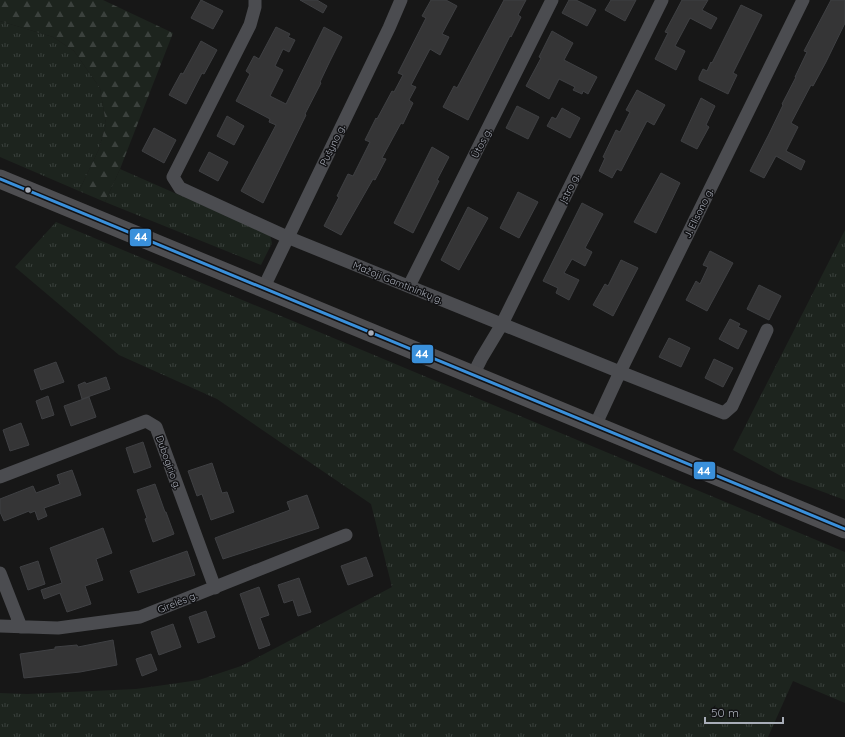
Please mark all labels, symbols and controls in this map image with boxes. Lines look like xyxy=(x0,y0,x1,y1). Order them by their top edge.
street label: Pušyno g. xyxy=(317,122,348,168)
street label: Ūtos g. xyxy=(468,126,495,160)
street label: Įstro g. xyxy=(557,171,582,205)
unlabelled marker xyxy=(23,185,33,195)
street label: J. Elisono g. xyxy=(681,186,716,240)
line badge: 44 xyxy=(129,228,152,247)
text: 44 xyxy=(135,230,148,244)
street label: Mažoji Gamtininkų g. xyxy=(351,258,445,307)
unlabelled marker xyxy=(366,328,376,338)
line badge: 44 xyxy=(411,344,434,364)
text: 44 xyxy=(416,347,429,361)
street label: Dubogirio g. xyxy=(153,434,184,491)
line badge: 44 xyxy=(693,461,716,480)
text: 44 xyxy=(698,464,711,478)
street label: Girelės g. xyxy=(155,589,199,616)
scale bar xyxy=(705,699,783,725)
text: 50 m xyxy=(711,705,739,720)

